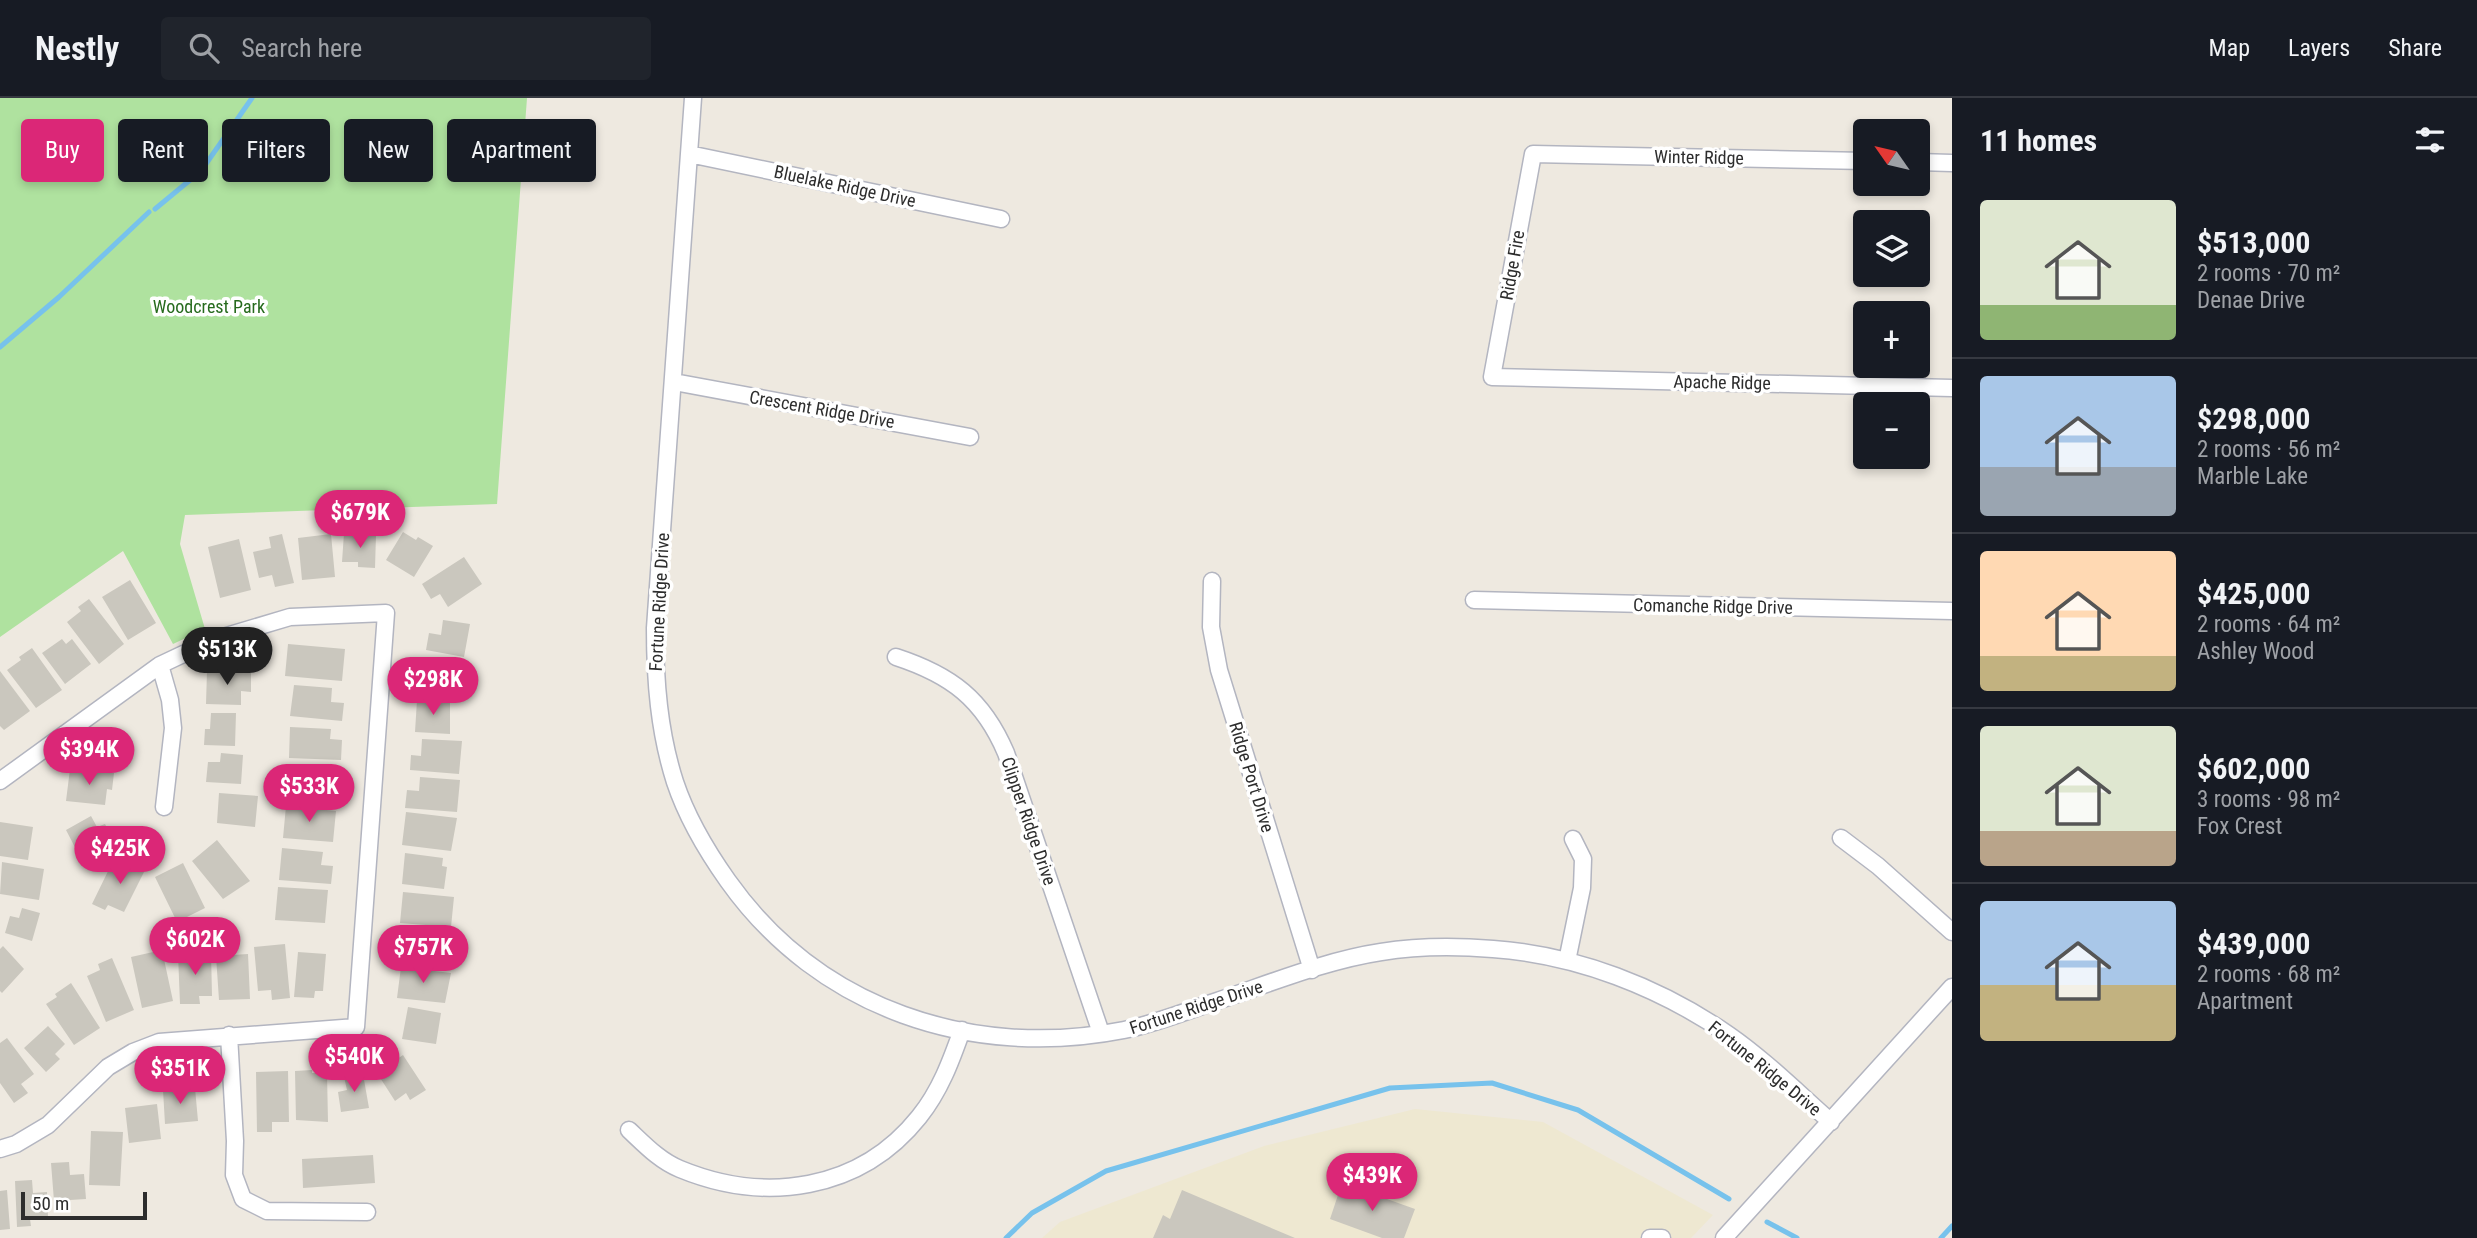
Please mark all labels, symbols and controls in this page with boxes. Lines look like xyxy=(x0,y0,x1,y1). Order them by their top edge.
search box xyxy=(161,17,651,80)
text: Nestly xyxy=(35,29,119,68)
icon: search xyxy=(185,29,223,67)
text: Search here xyxy=(241,33,362,63)
text: Map xyxy=(2209,34,2250,62)
text: Layers xyxy=(2288,34,2350,62)
text: Share xyxy=(2388,34,2442,62)
chip: Buy xyxy=(21,119,104,182)
chip: Rent xyxy=(118,119,208,182)
chip: Filters xyxy=(222,119,330,182)
chip: New xyxy=(344,119,433,182)
chip: Apartment xyxy=(447,119,596,182)
north arrow xyxy=(1853,119,1930,196)
map controls xyxy=(1853,119,1930,469)
icon: filters xyxy=(2411,121,2449,159)
text: 11 homes xyxy=(1980,123,2097,158)
street label: Winter Ridge xyxy=(1654,146,1744,168)
street label: Bluelake Ridge Drive xyxy=(772,161,918,211)
button: layers xyxy=(1853,210,1930,287)
text: $513,000 xyxy=(2197,225,2310,260)
street label: Ridge Fire xyxy=(1496,228,1528,302)
icon: home xyxy=(2036,228,2120,312)
text: 2 rooms · 70 m² xyxy=(2197,260,2340,287)
text: Denae Drive xyxy=(2197,287,2305,314)
park label: Woodcrest Park xyxy=(153,296,265,317)
button: + xyxy=(1853,301,1930,378)
street label: Apache Ridge xyxy=(1673,371,1771,393)
street label: Crescent Ridge Drive xyxy=(748,386,896,432)
button: − xyxy=(1853,392,1930,469)
text: $298,000 xyxy=(2197,401,2310,436)
icon: home xyxy=(2036,404,2120,488)
text: 2 rooms · 56 m² xyxy=(2197,436,2340,463)
text: Marble Lake xyxy=(2197,463,2308,490)
pin: $679K xyxy=(311,490,409,550)
text: $679K xyxy=(330,499,390,526)
street label: Fortune Ridge Drive xyxy=(645,532,673,672)
text: $425,000 xyxy=(2197,576,2310,611)
icon: home xyxy=(2036,579,2120,663)
street label: Comanche Ridge Drive xyxy=(1633,594,1793,618)
text: 2 rooms · 64 m² xyxy=(2197,611,2340,638)
pin: $513K xyxy=(178,628,276,687)
text: $513K xyxy=(197,636,257,663)
text: Ashley Wood xyxy=(2197,638,2314,665)
pin: $298K xyxy=(384,658,482,717)
text: $298K xyxy=(403,666,463,693)
street label: Ridge Port Drive xyxy=(1225,719,1279,835)
pin: $394K xyxy=(40,728,138,787)
text: $394K xyxy=(59,736,119,763)
text: $602,000 xyxy=(2197,751,2310,786)
street label: Clipper Ridge Drive xyxy=(997,754,1061,888)
icon: home xyxy=(2036,754,2120,838)
pin: $533K xyxy=(260,764,358,824)
text: $533K xyxy=(279,773,339,800)
text: 3 rooms · 98 m² xyxy=(2197,786,2340,813)
text: Fox Crest xyxy=(2197,813,2282,840)
pin: $425K xyxy=(71,826,169,886)
text: $425K xyxy=(90,835,150,862)
pin: $602K xyxy=(146,918,244,977)
text: $602K xyxy=(165,926,225,953)
pin: $757K xyxy=(374,926,472,985)
text: $439,000 xyxy=(2197,926,2310,961)
icon: home xyxy=(2036,929,2120,1013)
text: $757K xyxy=(393,934,453,961)
text: 2 rooms · 68 m² xyxy=(2197,961,2340,988)
street label: Fortune Ridge Drive xyxy=(1127,976,1265,1038)
text: Apartment xyxy=(2197,988,2293,1015)
street label: Fortune Ridge Drive xyxy=(1704,1016,1826,1120)
pin: $540K xyxy=(305,1034,403,1094)
text: $540K xyxy=(324,1043,384,1070)
pin: $351K xyxy=(131,1046,229,1106)
text: $351K xyxy=(150,1055,210,1082)
pin: $439K xyxy=(1323,1154,1421,1213)
text: $439K xyxy=(1342,1162,1402,1189)
scale bar xyxy=(21,1189,147,1221)
text: 50 m xyxy=(32,1192,69,1215)

